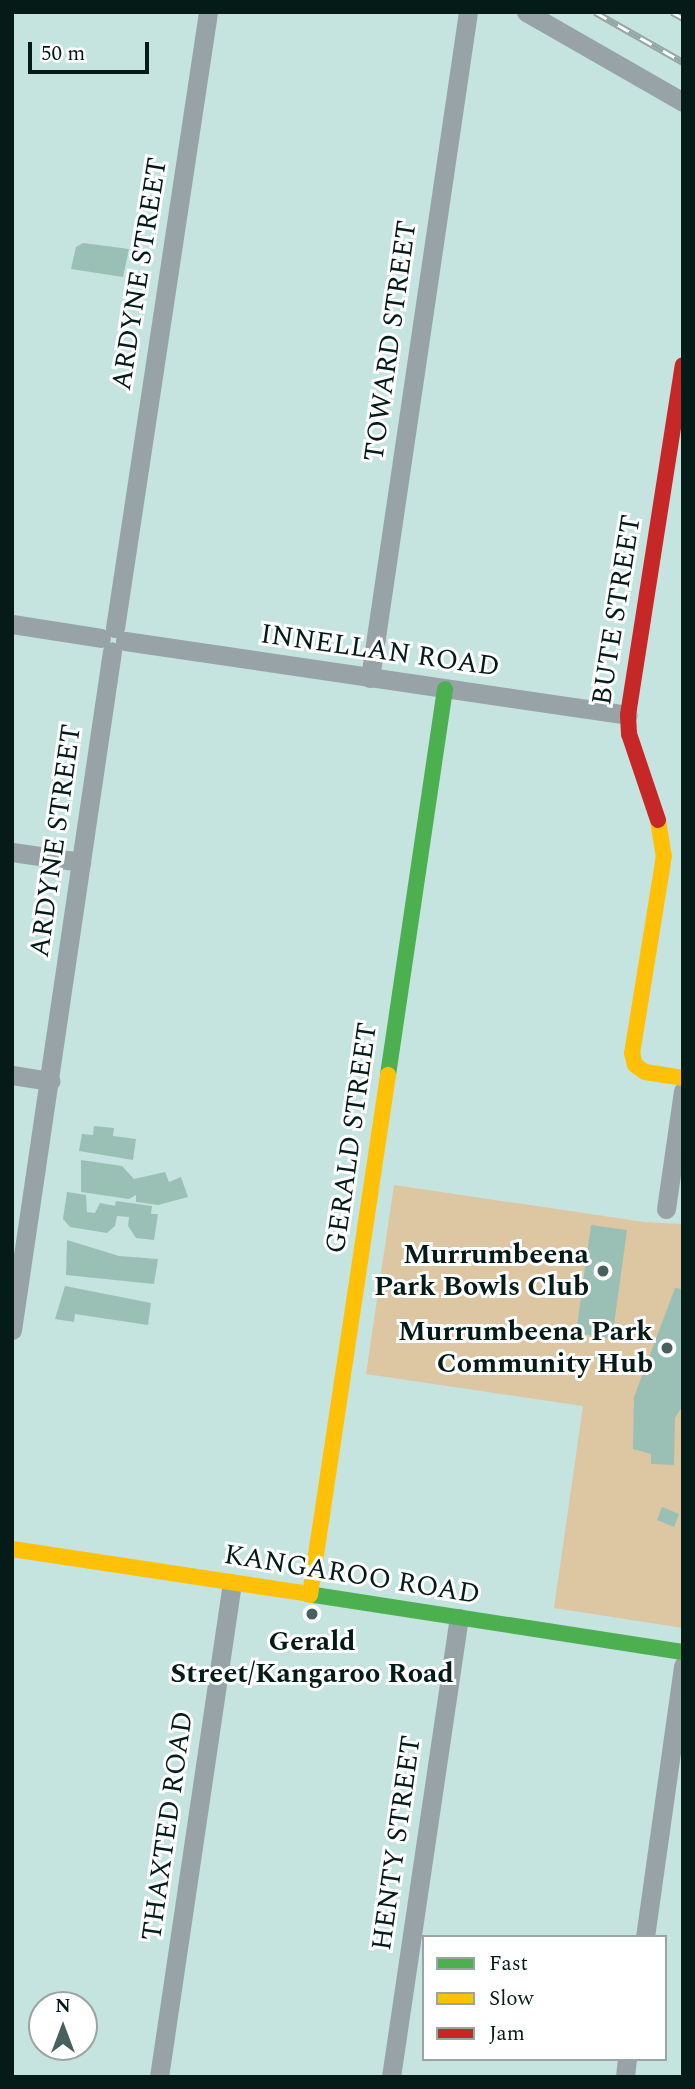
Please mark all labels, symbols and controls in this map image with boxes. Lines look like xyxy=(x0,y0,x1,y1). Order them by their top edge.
scale bar xyxy=(32,28,152,72)
text: 50 m xyxy=(41,38,85,70)
street label: ARDYNE STREET xyxy=(105,155,175,393)
street label: TOWARD STREET xyxy=(357,218,425,464)
street label: BUTE STREET xyxy=(585,512,649,708)
street label: INNELLAN ROAD xyxy=(258,618,502,684)
street label: ARDYNE STREET xyxy=(23,722,89,960)
street label: GERALD STREET xyxy=(319,1020,385,1256)
place label: Murrumbeena Park Bowls Club xyxy=(374,1238,589,1304)
marker: Murrumbeena Park Bowls Club xyxy=(595,1263,611,1279)
place label: Murrumbeena Park Community Hub xyxy=(398,1315,653,1381)
marker: Murrumbeena Park Community Hub xyxy=(659,1340,675,1356)
street label: KANGAROO ROAD xyxy=(222,1538,482,1612)
marker: Gerald Street/Kangaroo Road xyxy=(304,1606,320,1622)
place label: Gerald Street/Kangaroo Road xyxy=(170,1625,454,1691)
street label: THAXTED ROAD xyxy=(135,1709,201,1943)
street label: HENTY STREET xyxy=(365,1733,429,1953)
legend xyxy=(422,1935,667,2061)
text: Fast xyxy=(489,1948,528,1980)
text: Slow xyxy=(489,1983,533,2015)
north arrow xyxy=(28,1991,98,2061)
text: N xyxy=(55,1992,71,2021)
text: Jam xyxy=(489,2018,525,2050)

